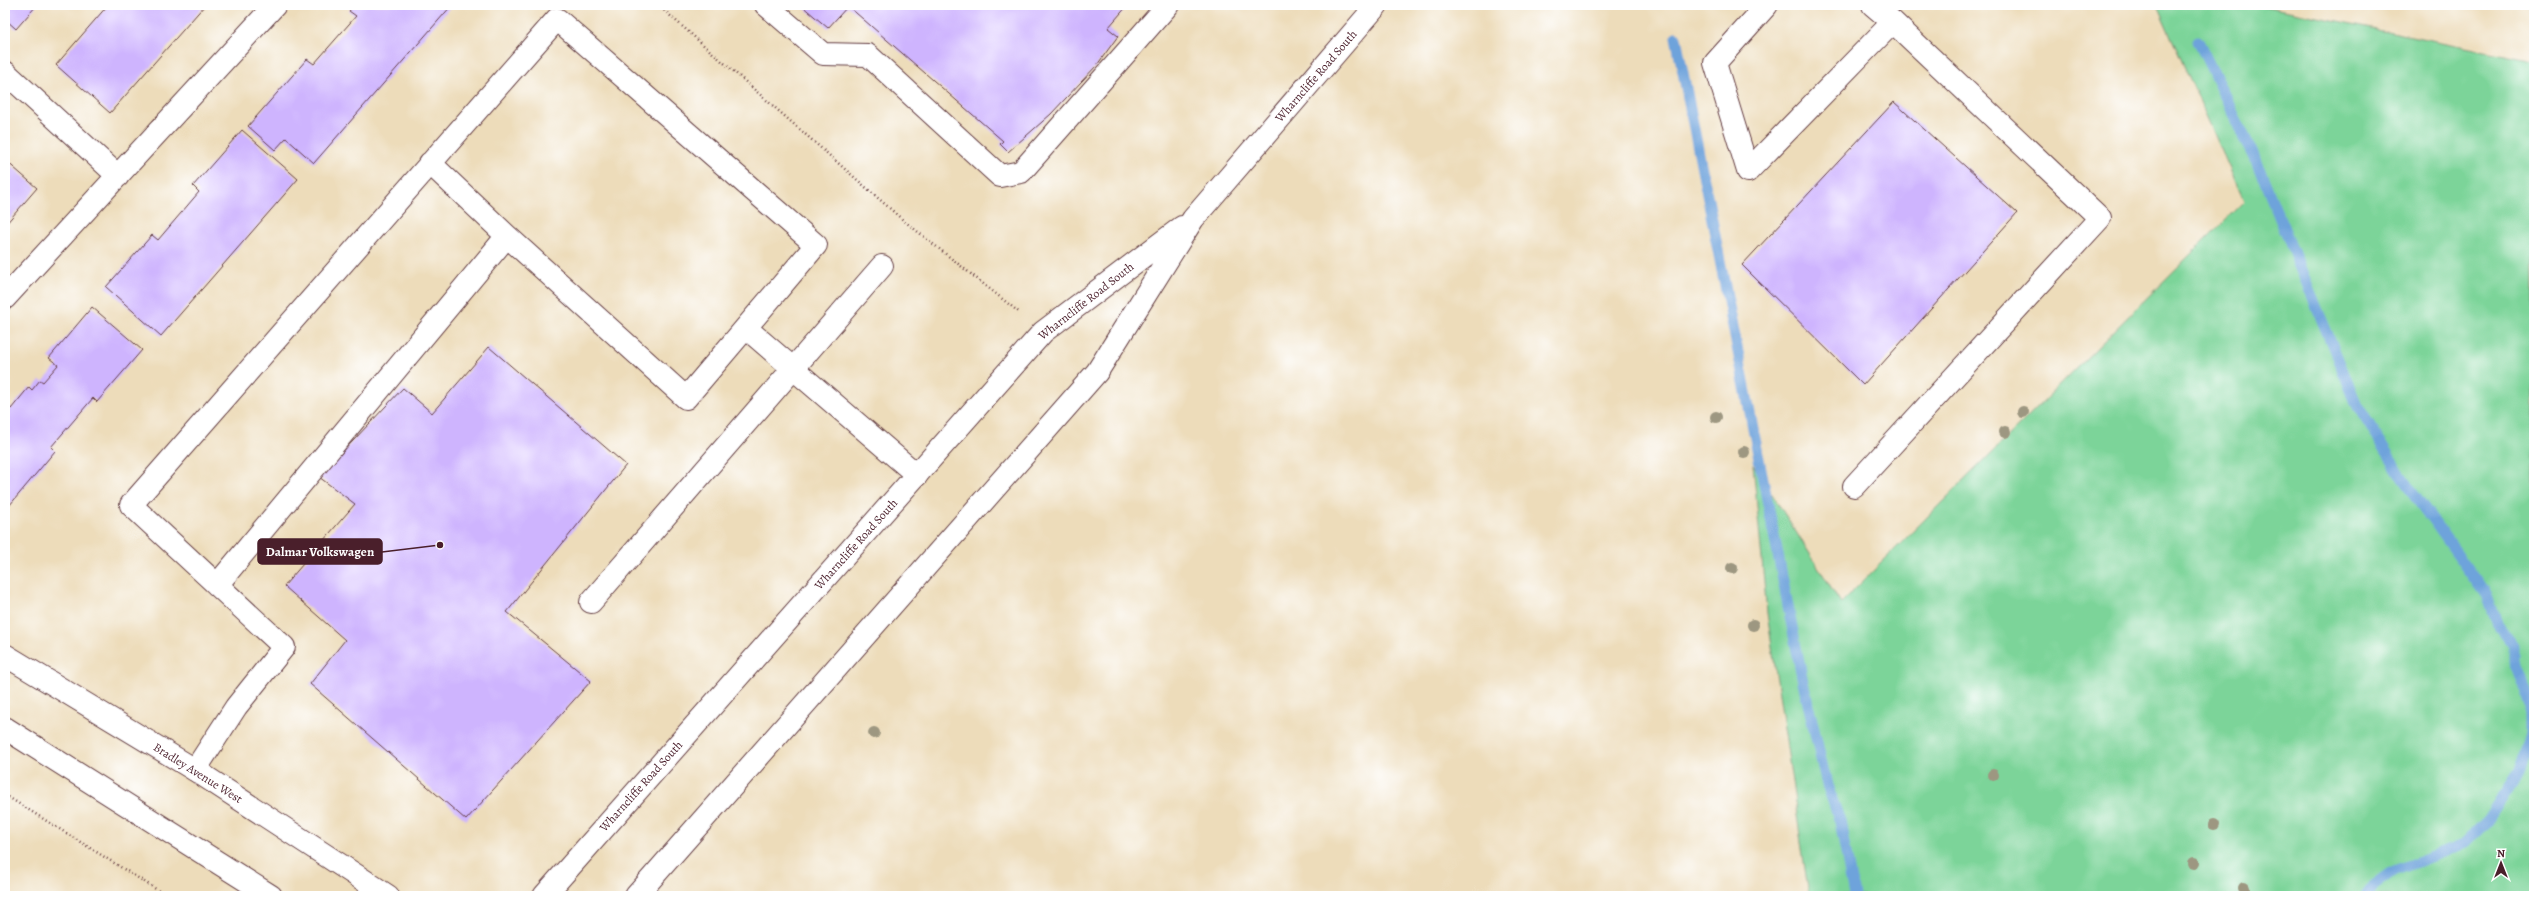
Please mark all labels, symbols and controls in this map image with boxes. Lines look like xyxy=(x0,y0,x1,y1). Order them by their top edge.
street label: Wharncliffe Road South xyxy=(1271,26,1361,126)
street label: Wharncliffe Road South xyxy=(1034,258,1138,344)
street label: Wharncliffe Road South xyxy=(810,495,901,594)
callout: Dalmar Volkswagen xyxy=(258,539,382,564)
text: Dalmar Volkswagen xyxy=(266,543,375,560)
street label: Wharncliffe Road South xyxy=(595,737,686,836)
street label: Bradley Avenue West xyxy=(150,739,246,807)
north arrow xyxy=(2481,843,2521,883)
text: N xyxy=(2497,846,2505,861)

